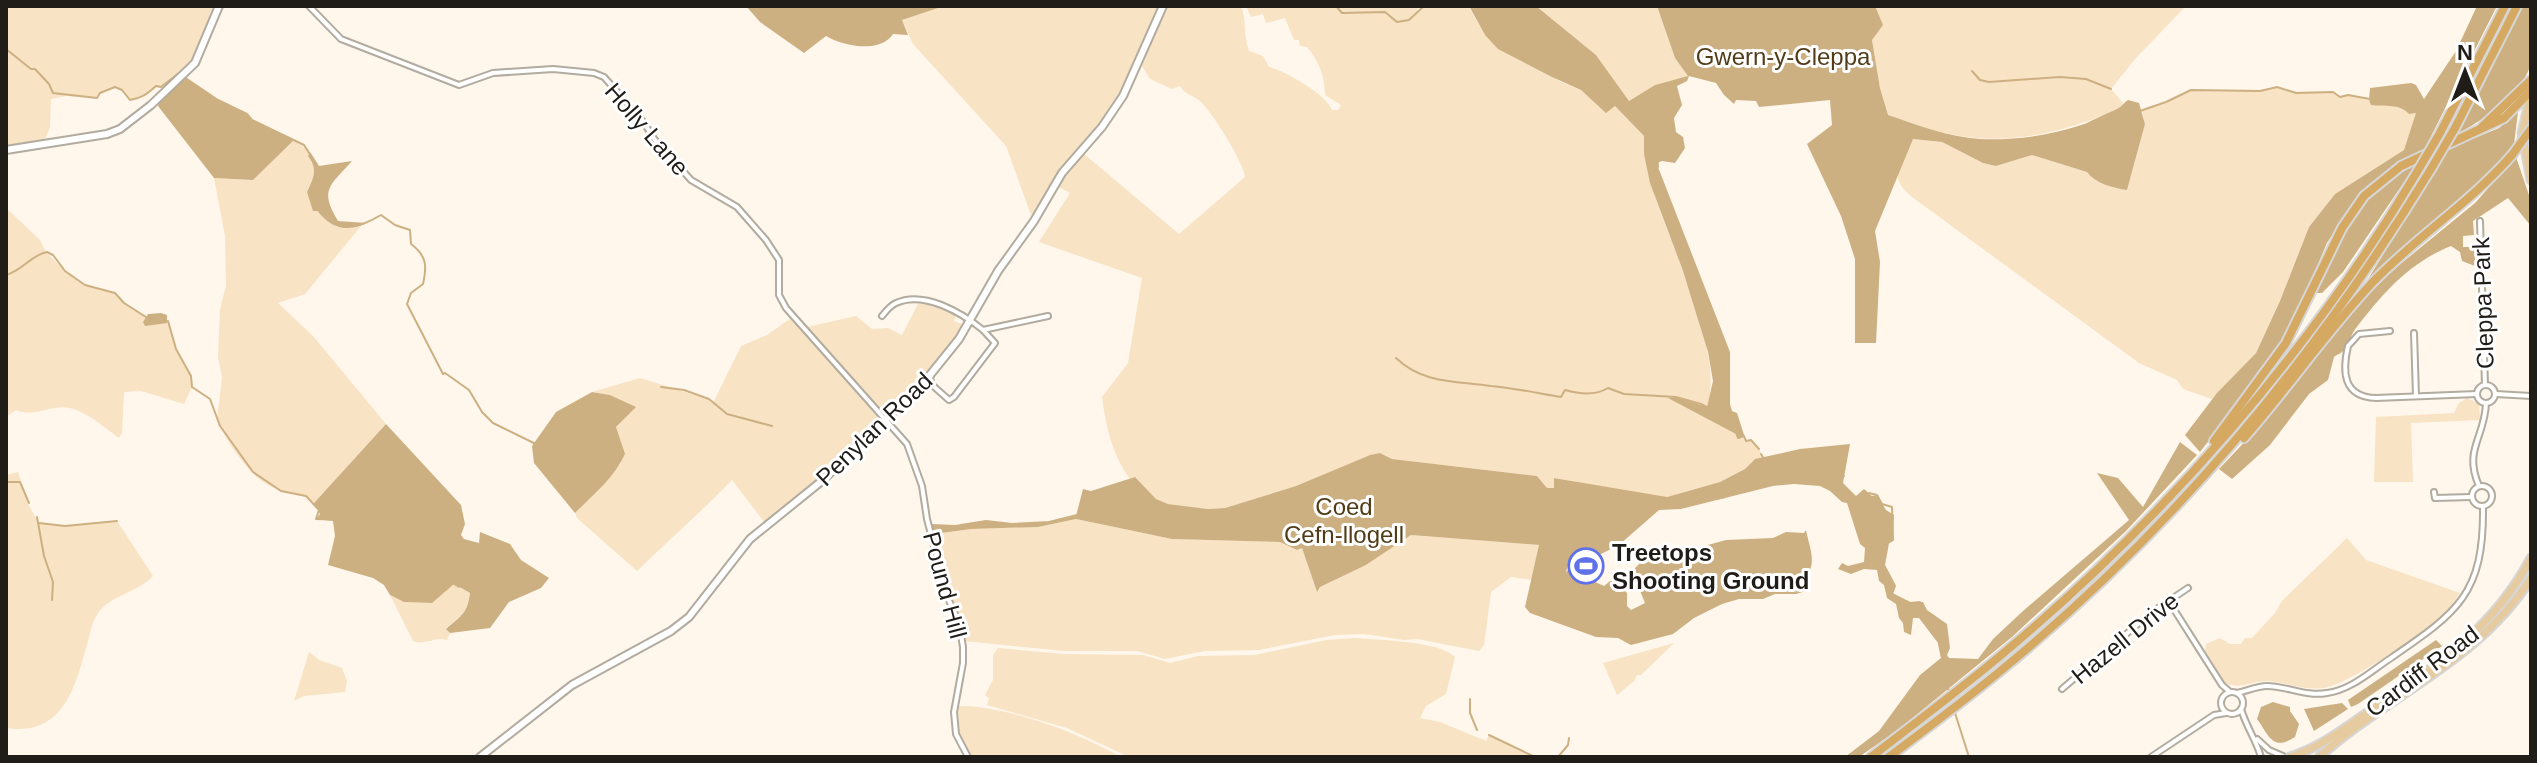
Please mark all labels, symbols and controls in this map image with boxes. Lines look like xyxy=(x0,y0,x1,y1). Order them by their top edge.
north arrow xyxy=(2425,32,2505,112)
text: N xyxy=(2457,40,2473,65)
park label: Gwern-y-Cleppa xyxy=(1696,43,1871,70)
street label: Holly Lane xyxy=(600,77,694,181)
street label: Cleppa Park xyxy=(2467,236,2499,369)
street label: Penylan Road xyxy=(810,367,938,491)
park label: Coed Cefn-llogell xyxy=(1284,493,1404,548)
street label: Pound Hill xyxy=(918,529,972,641)
place label: Treetops Shooting Ground xyxy=(1612,539,1809,594)
sports icon: Treetops Shooting Ground xyxy=(1567,547,1605,585)
street label: Hazell Drive xyxy=(2066,587,2184,689)
street label: Cardiff Road xyxy=(2360,620,2484,722)

